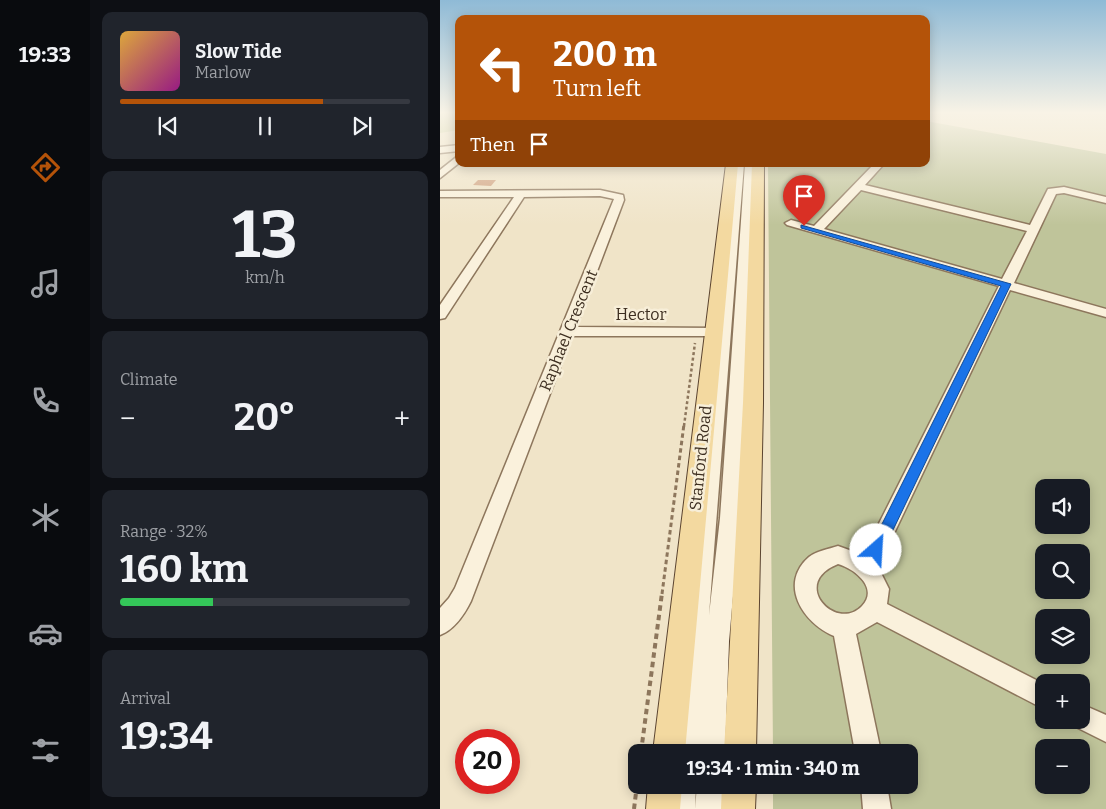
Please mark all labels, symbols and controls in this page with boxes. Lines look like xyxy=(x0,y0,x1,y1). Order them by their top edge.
text: 200 m xyxy=(553,33,657,75)
icon: left xyxy=(470,35,535,100)
text: Slow Tide xyxy=(195,40,282,63)
text: 19:33 xyxy=(19,41,71,68)
text: Marlow xyxy=(195,63,251,82)
text: Turn left xyxy=(553,75,641,102)
icon: previous xyxy=(154,112,182,140)
icon: pause xyxy=(251,112,279,140)
icon: next xyxy=(348,112,376,140)
icon: arrive xyxy=(525,130,553,158)
text: Then xyxy=(470,133,515,156)
icon: directions xyxy=(28,150,63,185)
pin xyxy=(783,175,825,226)
icon: arrive xyxy=(790,182,818,210)
text: 13 xyxy=(232,196,298,274)
icon: music xyxy=(28,266,63,301)
street label: Raphael Crescent xyxy=(535,266,602,394)
text: km/h xyxy=(245,268,285,287)
street label: Hector xyxy=(615,305,667,324)
text: Climate xyxy=(120,370,178,389)
icon: phone xyxy=(28,383,63,418)
text: 20° xyxy=(234,394,296,440)
text: − xyxy=(120,402,135,435)
text: + xyxy=(394,402,410,435)
street label: Stanford Road xyxy=(686,404,716,512)
map controls xyxy=(1035,479,1090,794)
button: sound xyxy=(1035,479,1090,534)
icon: climate xyxy=(28,500,63,535)
text: Range · 32% xyxy=(120,522,208,541)
position arrow xyxy=(849,523,901,575)
button: search xyxy=(1035,544,1090,599)
text: 160 km xyxy=(120,546,248,592)
button: layers xyxy=(1035,609,1090,664)
icon: car xyxy=(28,616,63,651)
button: + xyxy=(1035,674,1090,729)
text: Arrival xyxy=(120,689,171,708)
text: 19:34 xyxy=(120,713,213,759)
speed limit sign: 20 xyxy=(455,729,520,794)
icon: filters xyxy=(28,733,63,768)
button: − xyxy=(1035,739,1090,794)
text: 19:34 · 1 min · 340 m xyxy=(686,757,860,780)

